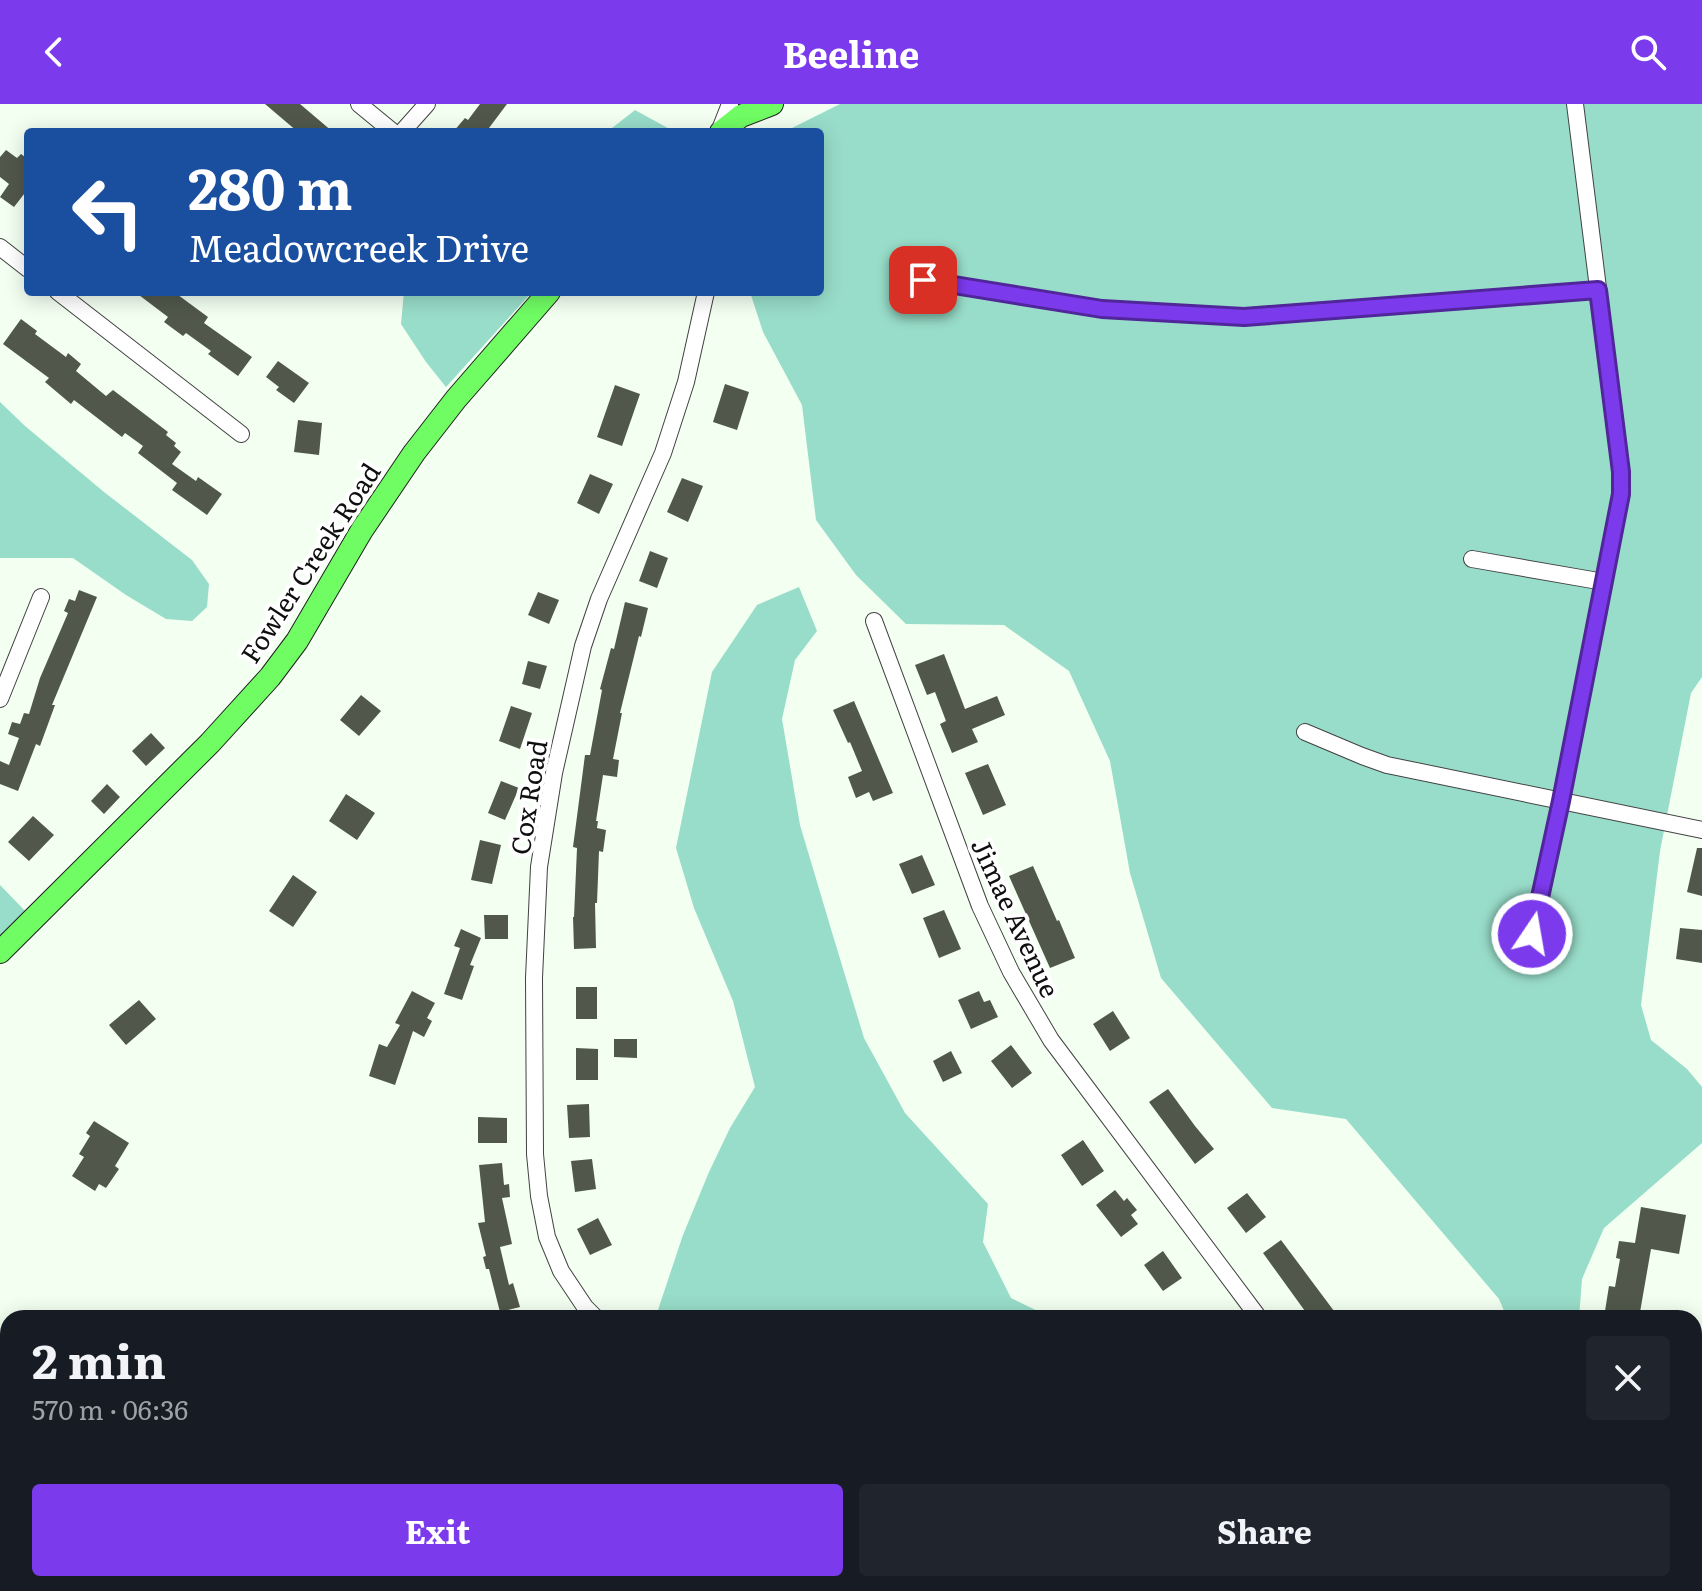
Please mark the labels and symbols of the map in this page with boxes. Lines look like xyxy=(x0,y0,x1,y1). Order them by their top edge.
pin xyxy=(889,246,957,314)
street label: Fowler Creek Road xyxy=(230,454,389,670)
street label: Cox Road xyxy=(499,737,555,857)
street label: Jimae Avenue xyxy=(963,831,1071,1003)
position arrow xyxy=(1490,892,1574,976)

